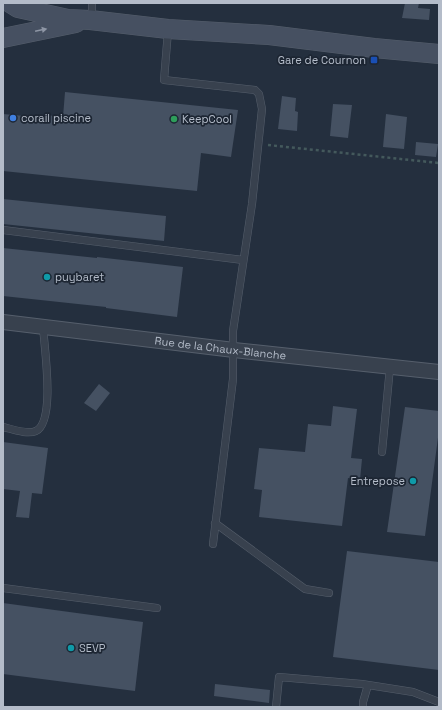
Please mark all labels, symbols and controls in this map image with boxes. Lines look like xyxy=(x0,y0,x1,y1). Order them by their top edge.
one-way arrow xyxy=(35,27,47,33)
place label: Gare de Cournon xyxy=(278,53,366,67)
marker: Gare de Cournon xyxy=(369,55,379,65)
place label: corail piscine xyxy=(21,111,91,125)
place label: KeepCool xyxy=(182,112,232,126)
marker: corail piscine xyxy=(8,113,18,123)
marker: KeepCool xyxy=(169,114,179,124)
place label: puybaret xyxy=(55,270,104,284)
marker: puybaret xyxy=(42,272,52,282)
street label: Rue de la Chaux-Blanche xyxy=(154,333,287,363)
place label: Entrepose xyxy=(351,474,405,488)
marker: Entrepose xyxy=(408,476,418,486)
place label: SEVP xyxy=(79,641,106,655)
marker: SEVP xyxy=(66,643,76,653)

